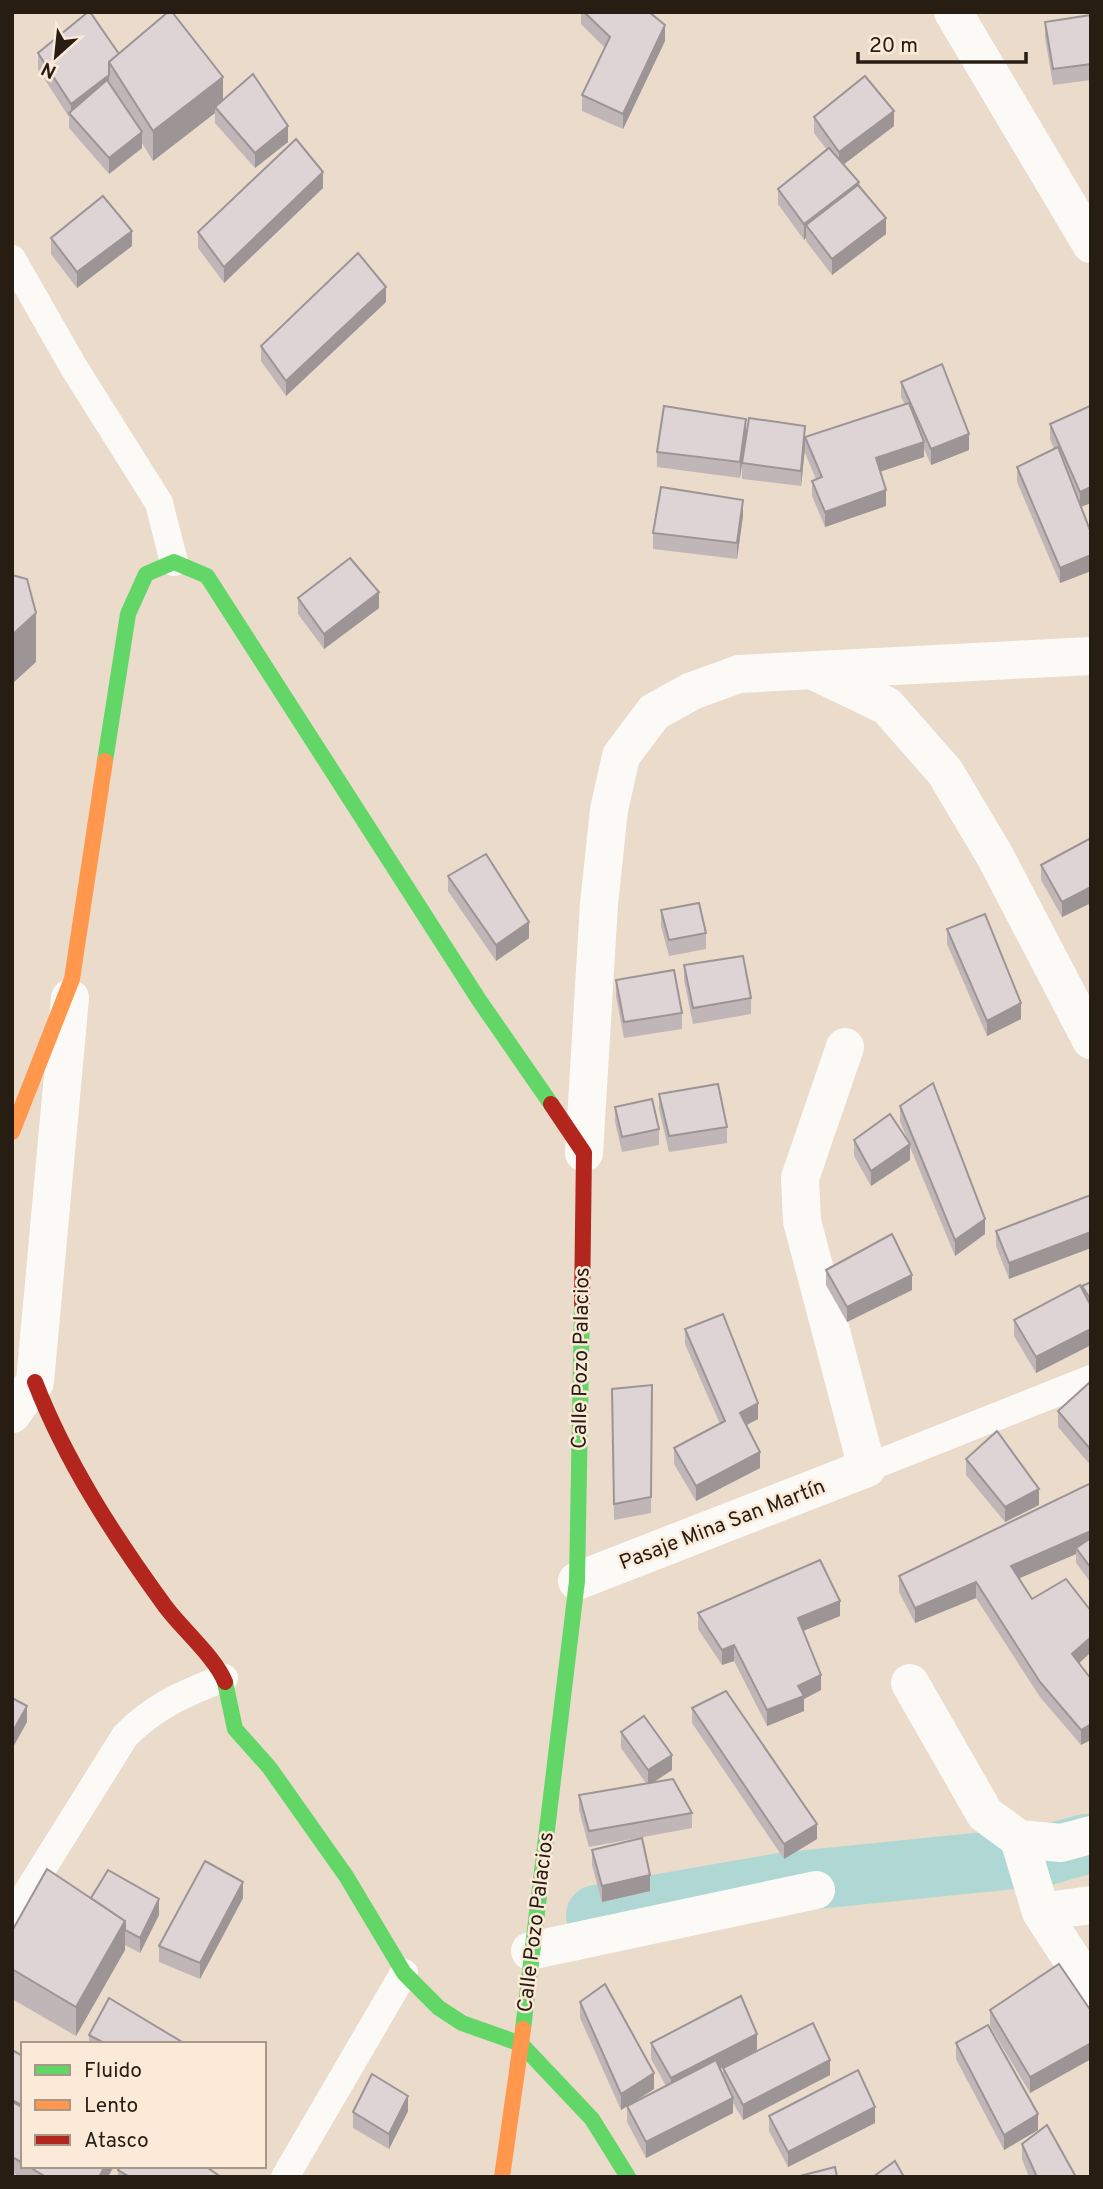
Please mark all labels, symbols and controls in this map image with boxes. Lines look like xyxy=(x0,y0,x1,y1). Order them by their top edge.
north arrow xyxy=(21,21,91,91)
scale bar xyxy=(858,21,1026,65)
text: 20 m xyxy=(869,33,918,60)
text: N xyxy=(38,56,61,83)
street label: Calle Pozo Palacios xyxy=(566,1267,597,1449)
street label: Pasaje Mina San Martín xyxy=(616,1474,829,1577)
street label: Calle Pozo Palacios xyxy=(512,1830,561,2014)
legend xyxy=(21,2042,266,2168)
text: Fluido xyxy=(84,2058,142,2085)
text: Lento xyxy=(84,2093,138,2120)
text: Atasco xyxy=(84,2128,149,2155)

